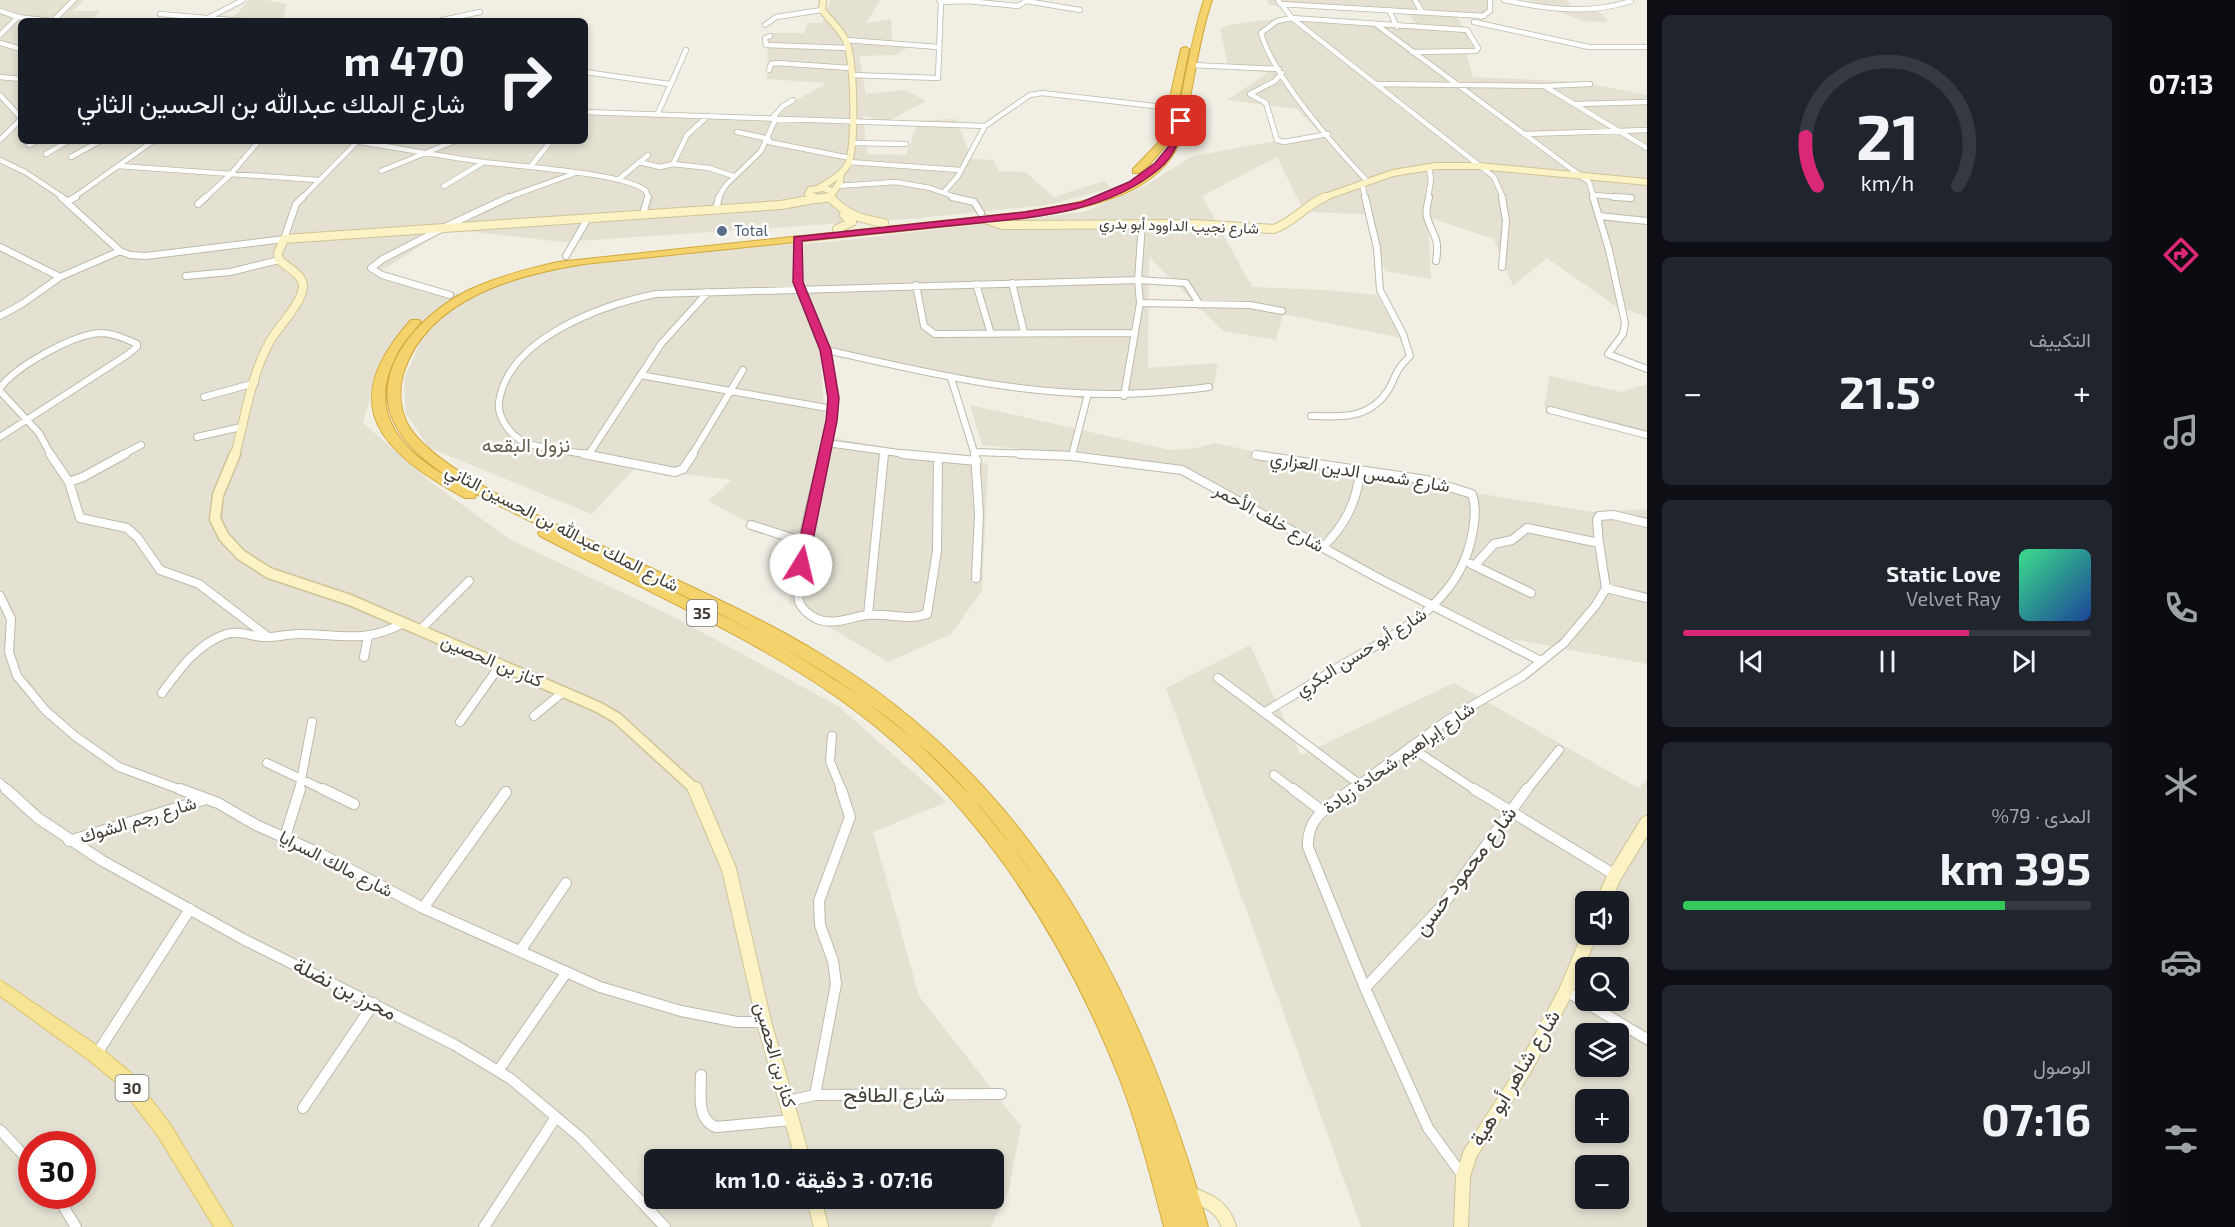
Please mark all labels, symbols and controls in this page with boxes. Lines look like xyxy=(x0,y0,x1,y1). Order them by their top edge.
text: 470 m xyxy=(343,34,465,84)
icon: right xyxy=(486,42,564,120)
text: 07:13 xyxy=(2148,67,2214,99)
text: شارع الملك عبدالله بن الحسين الثاني xyxy=(77,86,465,118)
pin xyxy=(1155,95,1206,146)
text: 21 xyxy=(1855,98,1919,173)
icon: arrive xyxy=(1164,104,1197,137)
text: km/h xyxy=(1860,170,1914,195)
street label: شارع نجيب الداوود أبو بدري xyxy=(1099,213,1259,242)
place label: Total xyxy=(734,221,768,239)
marker: Total xyxy=(715,224,729,238)
icon: directions xyxy=(2160,234,2202,276)
text: التكييف xyxy=(2029,327,2091,351)
text: 21.5° xyxy=(1839,364,1936,418)
text: − xyxy=(1683,372,1702,412)
text: + xyxy=(2073,372,2091,412)
icon: music xyxy=(2160,411,2202,453)
district label: نزول البقعه xyxy=(482,432,570,458)
street label: شارع شمس الدين العزاري xyxy=(1268,446,1452,501)
street label: شارع الملك عبدالله بن الحسين الثاني xyxy=(440,459,683,600)
street label: شارع خلف الأحمر xyxy=(1209,477,1328,558)
position arrow xyxy=(769,533,833,597)
text: Static Love xyxy=(1886,560,2001,586)
text: Velvet Ray xyxy=(1906,586,2001,610)
icon: phone xyxy=(2160,587,2202,629)
road number: 35 xyxy=(687,600,717,626)
street label: شارع أبو حسن البكري xyxy=(1291,602,1433,705)
street label: كناز بن الحصين xyxy=(438,629,547,692)
icon: previous xyxy=(1735,645,1768,678)
icon: pause xyxy=(1871,645,1904,678)
icon: next xyxy=(2007,645,2040,678)
street label: شارع إبراهيم شحادة زيادة xyxy=(1319,697,1479,819)
icon: climate xyxy=(2160,764,2202,806)
street label: شارع رجم الشوك xyxy=(77,791,199,849)
street label: شارع محمود حسن xyxy=(1407,800,1523,942)
text: المدى · 79% xyxy=(1991,803,2091,827)
street label: شارع مالك السرايا xyxy=(275,825,397,903)
text: 395 km xyxy=(1940,840,2091,894)
map controls xyxy=(1575,891,1629,1209)
button: sound xyxy=(1575,891,1629,945)
icon: car xyxy=(2160,941,2202,983)
street label: محرز بن نضلة xyxy=(289,951,402,1026)
button: search xyxy=(1575,957,1629,1011)
street label: كناز بن الحصين xyxy=(749,1000,801,1110)
street label: شارع شاهر أبو هية xyxy=(1463,1005,1567,1151)
button: layers xyxy=(1575,1023,1629,1077)
text: الوصول xyxy=(2033,1054,2091,1078)
road number: 30 xyxy=(116,1075,148,1101)
street label: شارع الطافح xyxy=(843,1081,945,1109)
button: + xyxy=(1575,1089,1629,1143)
text: 07:16 xyxy=(1981,1091,2091,1145)
icon: filters xyxy=(2160,1118,2202,1160)
speed limit sign: 30 xyxy=(18,1131,96,1209)
button: − xyxy=(1575,1155,1629,1209)
text: 07:16 · 3 دقيقة · 1.0 km xyxy=(715,1166,933,1192)

